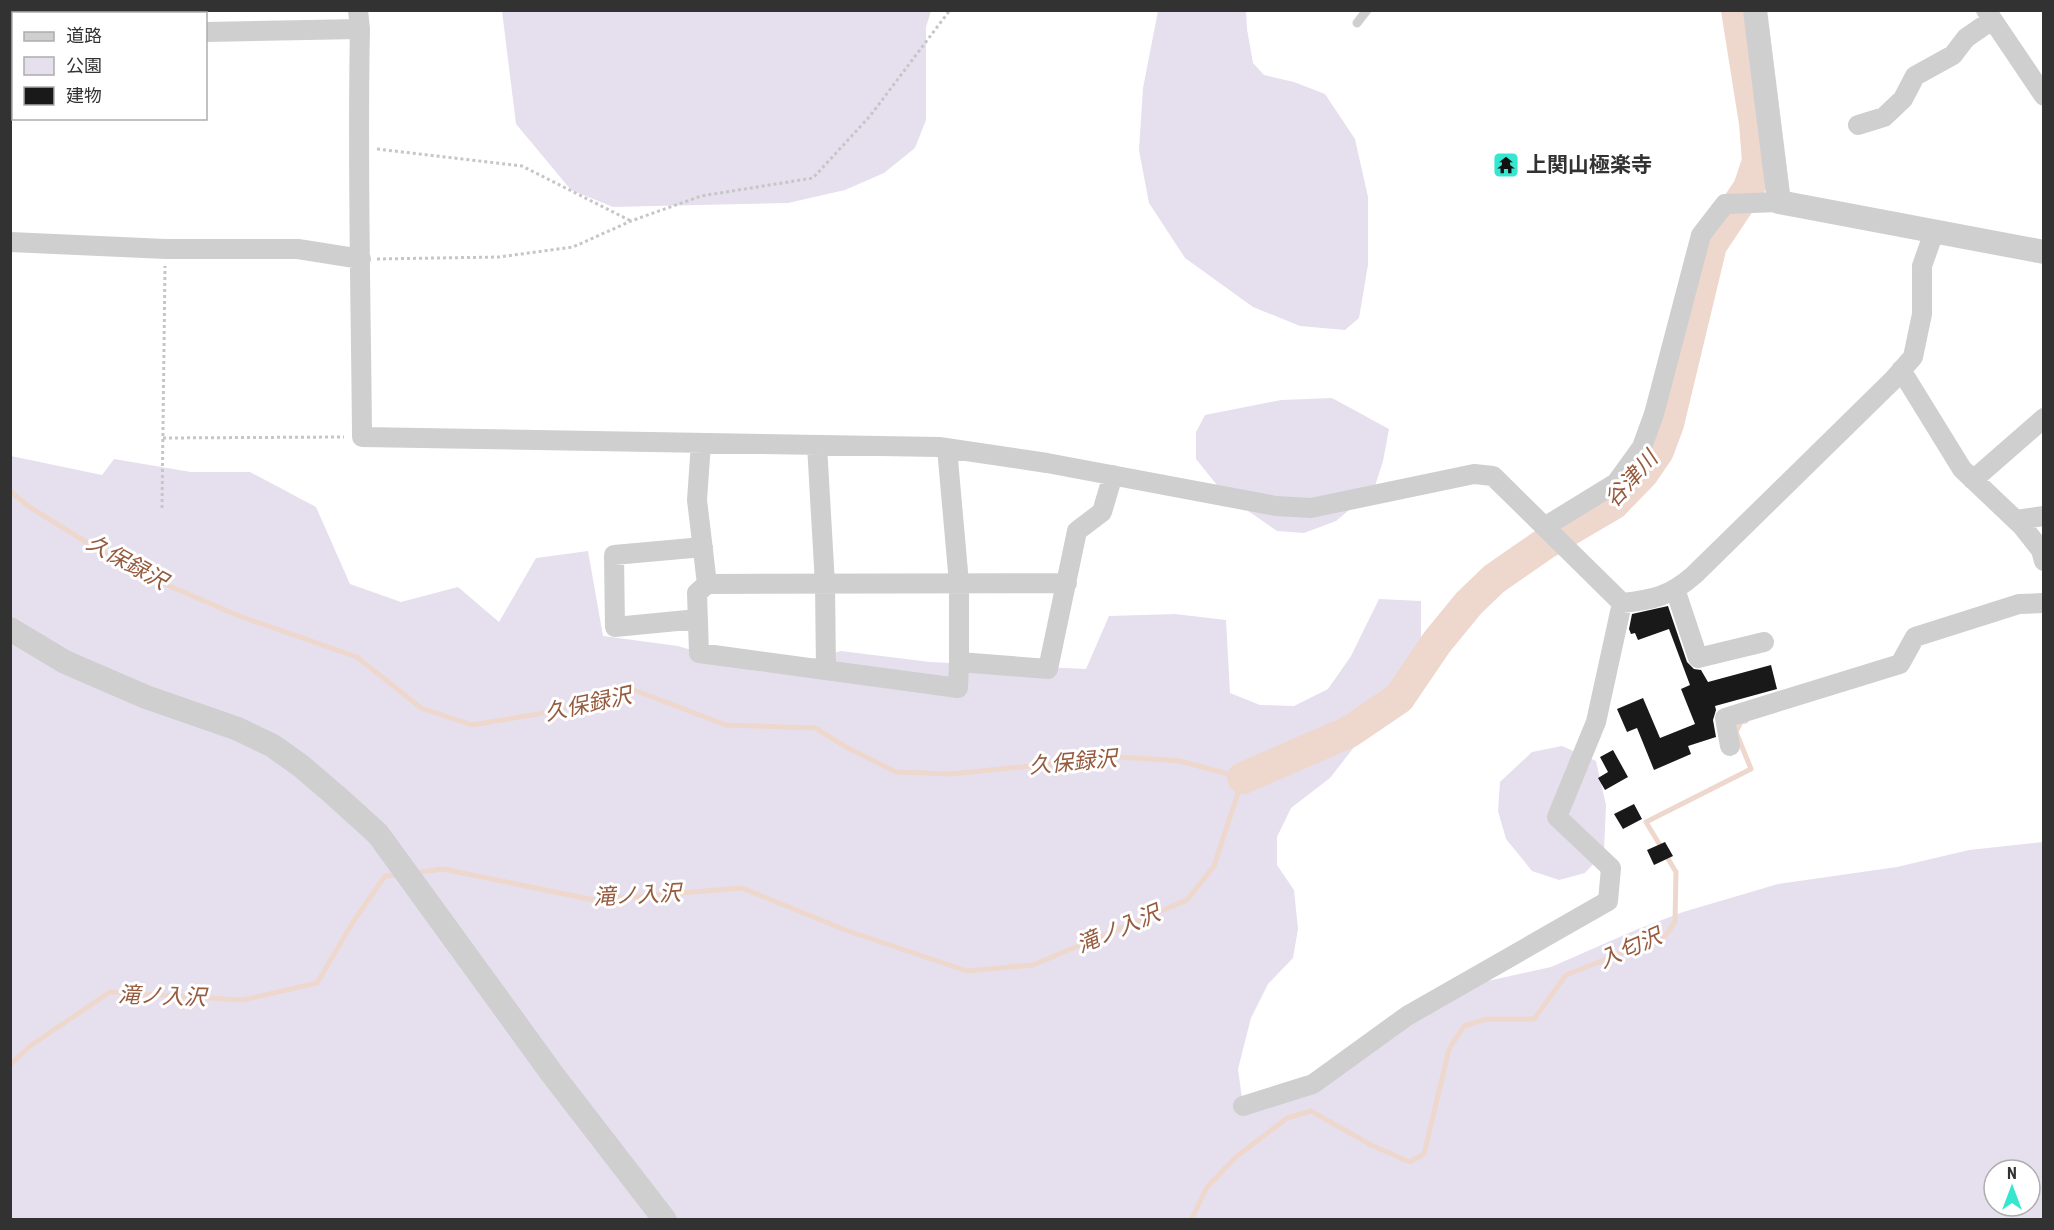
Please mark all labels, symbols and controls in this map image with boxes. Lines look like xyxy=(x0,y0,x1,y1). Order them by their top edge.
legend xyxy=(12,12,207,120)
text: 道路 xyxy=(66,25,102,46)
text: 公園 xyxy=(66,55,102,76)
text: 建物 xyxy=(66,85,102,106)
temple icon: 上関山極楽寺 xyxy=(1491,150,1521,180)
place label: 上関山極楽寺 xyxy=(1526,153,1652,177)
water label: 谷津川 xyxy=(1600,445,1664,512)
water label: 久保録沢 xyxy=(82,530,174,596)
water label: 久保録沢 xyxy=(542,682,637,725)
water label: 久保録沢 xyxy=(1028,745,1121,778)
water label: 滝ノ入沢 xyxy=(592,880,685,910)
water label: 滝ノ入沢 xyxy=(1073,899,1166,958)
water label: 入匂沢 xyxy=(1595,922,1668,973)
water label: 滝ノ入沢 xyxy=(118,982,209,1010)
north arrow xyxy=(1982,1158,2042,1218)
text: N xyxy=(2007,1164,2017,1183)

